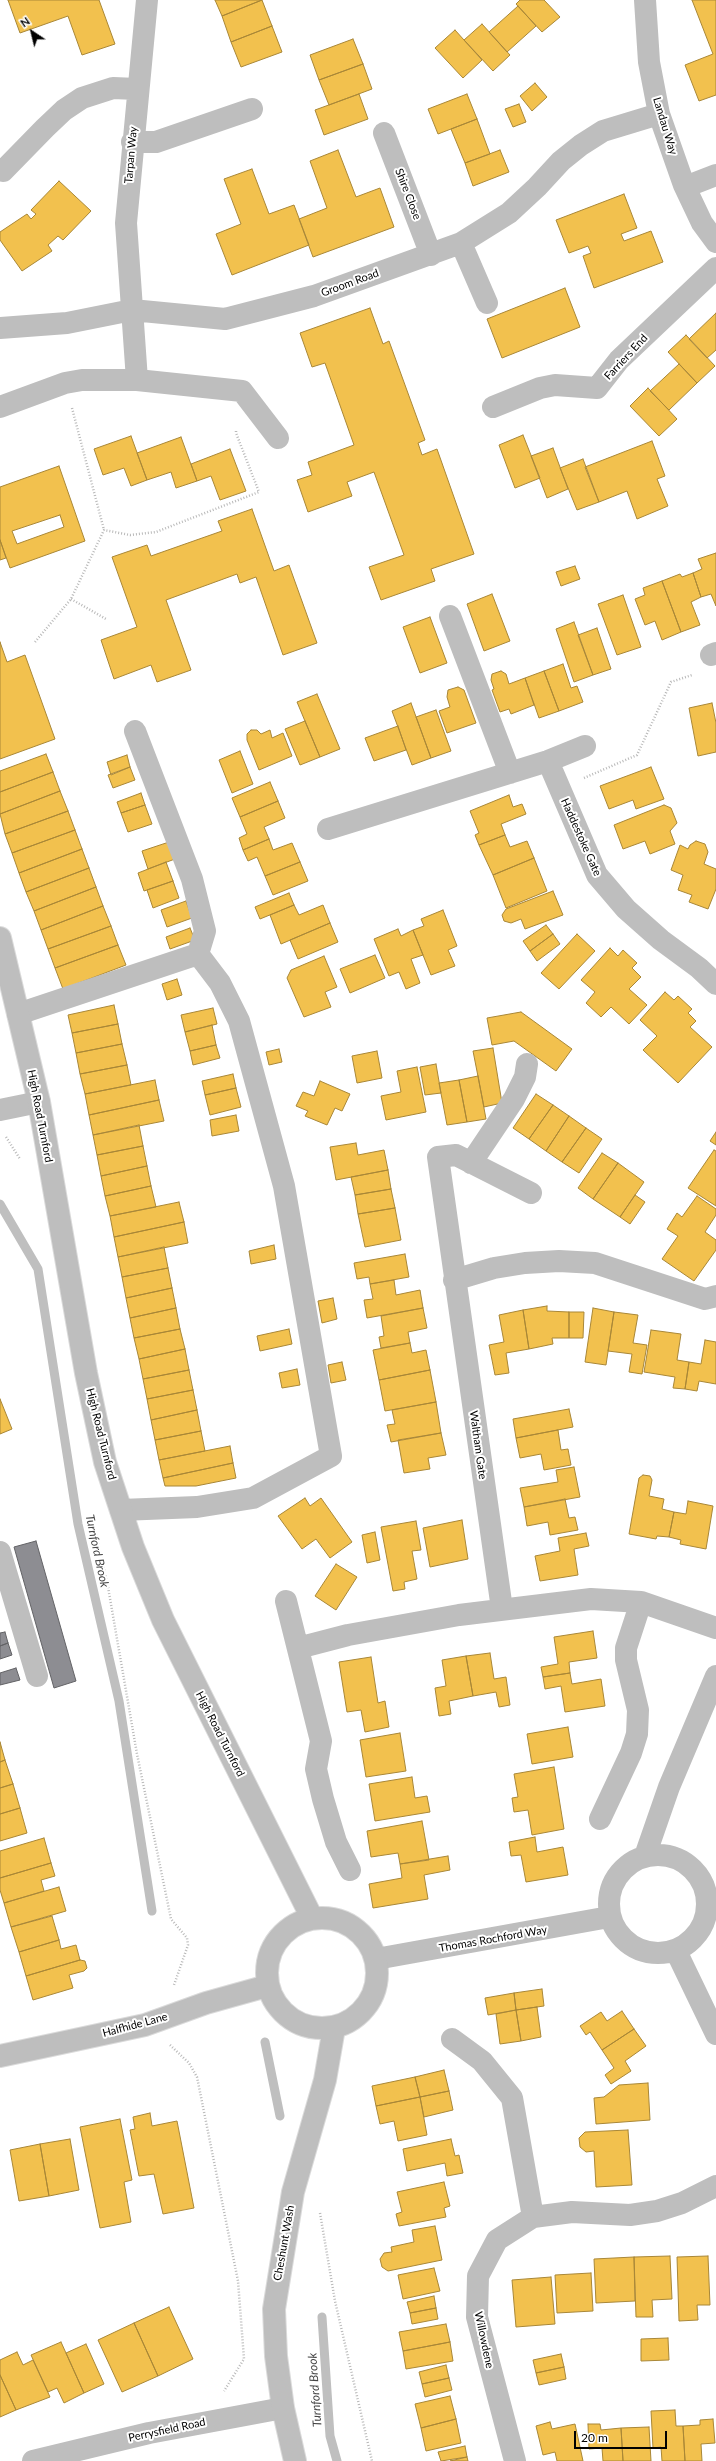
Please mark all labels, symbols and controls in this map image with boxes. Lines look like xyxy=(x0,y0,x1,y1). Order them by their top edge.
north arrow xyxy=(12,12,52,52)
text: N xyxy=(18,14,32,30)
street label: Landau Way xyxy=(650,96,680,156)
street label: Tarpan Way xyxy=(122,126,140,184)
street label: Shire Close xyxy=(392,167,424,221)
street label: Groom Road xyxy=(319,266,381,300)
street label: Farriers End xyxy=(602,332,650,382)
street label: Haddestoke Gate xyxy=(558,796,604,878)
street label: High Road Turnford xyxy=(25,1068,55,1164)
street label: High Road Turnford xyxy=(83,1387,119,1481)
street label: Waltham Gate xyxy=(467,1410,489,1480)
water label: Turnford Brook xyxy=(82,1513,112,1589)
street label: High Road Turnford xyxy=(193,1689,247,1779)
street label: Thomas Rochford Way xyxy=(438,1923,548,1955)
street label: Halfhide Lane xyxy=(101,2010,169,2040)
street label: Cheshunt Wash xyxy=(271,2204,297,2282)
street label: Willowdene xyxy=(472,2310,496,2370)
water label: Turnford Brook xyxy=(305,2352,325,2428)
street label: Perrysfield Road xyxy=(127,2415,207,2445)
scale bar xyxy=(576,2423,669,2449)
text: 20 m xyxy=(581,2430,608,2445)

